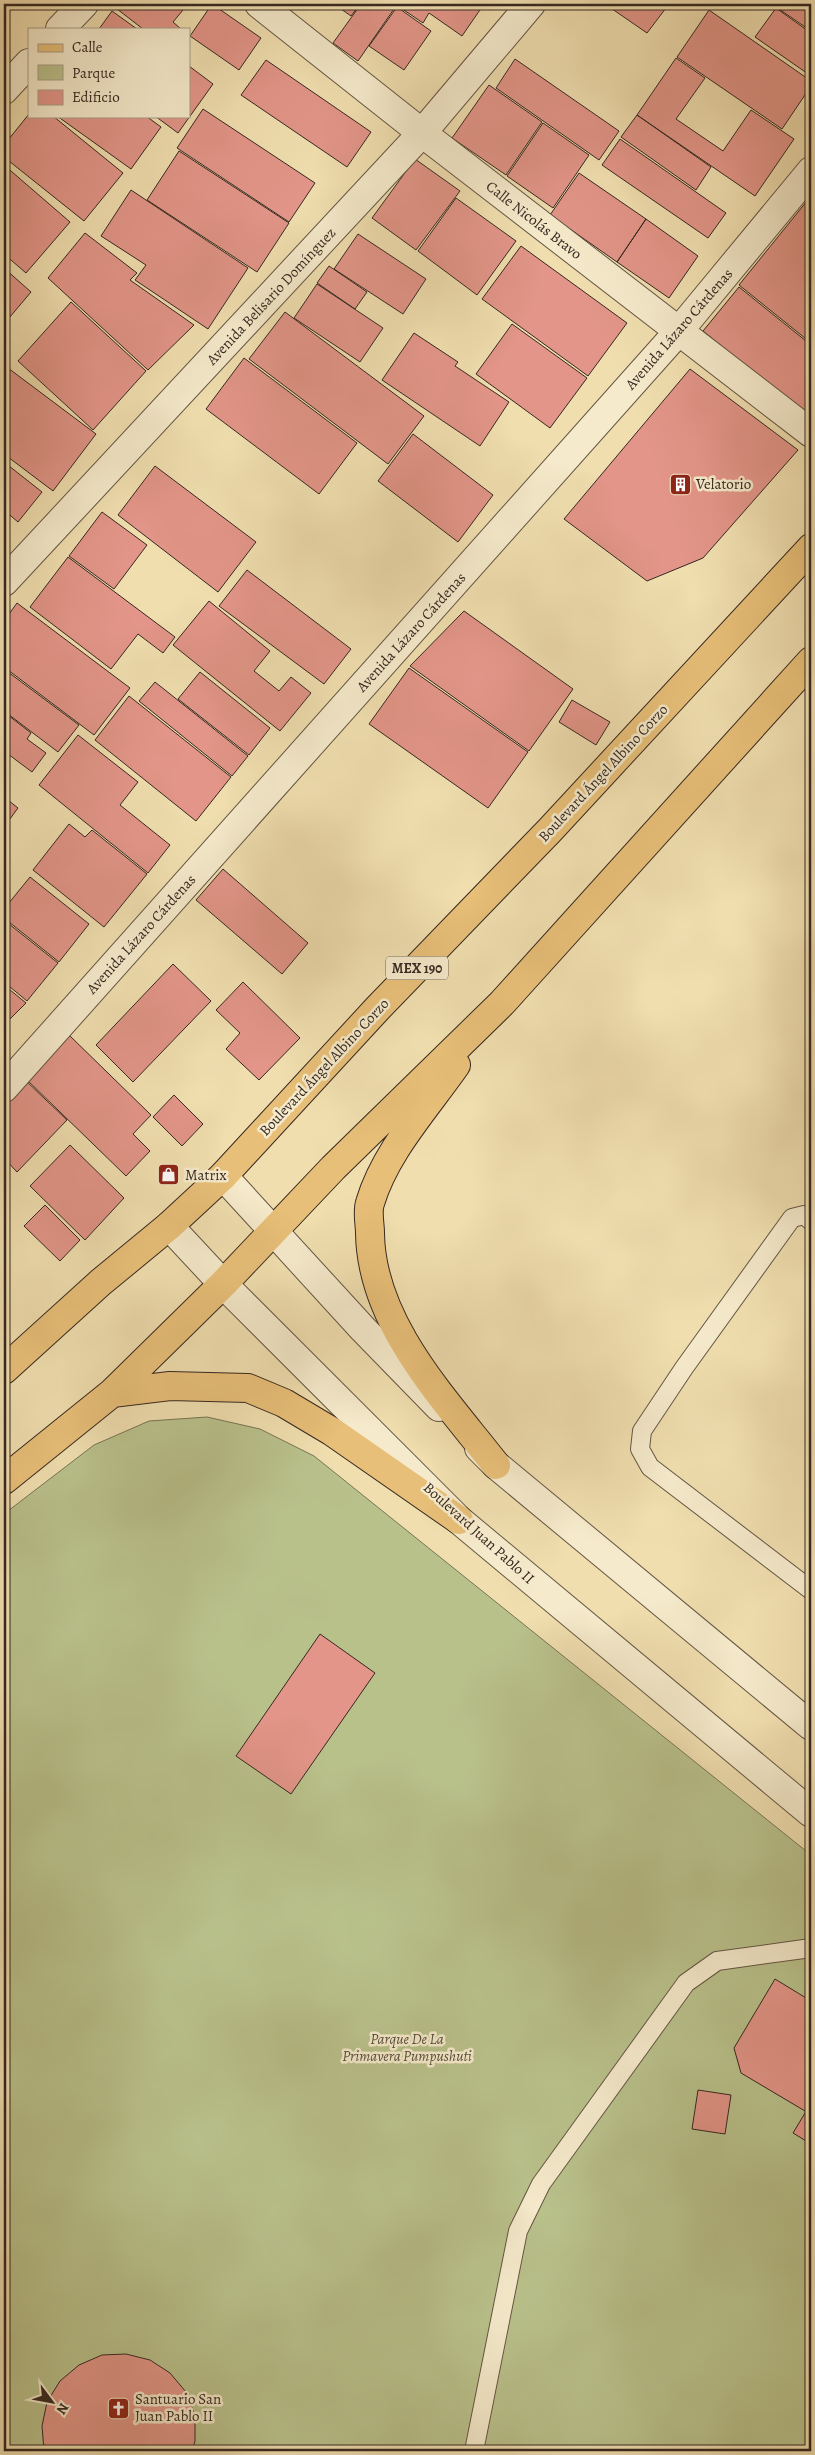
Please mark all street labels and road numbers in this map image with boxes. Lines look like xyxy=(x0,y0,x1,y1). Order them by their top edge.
street label: Calle Nicolás Bravo xyxy=(482,176,586,264)
street label: Avenida Belisario Domínguez xyxy=(201,223,340,370)
street label: Avenida Lázaro Cárdenas xyxy=(620,264,737,395)
street label: Avenida Lázaro Cárdenas xyxy=(351,568,470,697)
street label: Boulevard Ángel Albino Corzo xyxy=(534,700,672,846)
street label: Avenida Lázaro Cárdenas xyxy=(81,870,200,999)
road number: MEX 190 xyxy=(386,956,448,980)
street label: Boulevard Ángel Albino Corzo xyxy=(255,994,393,1140)
street label: Boulevard Juan Pablo II xyxy=(419,1478,539,1588)

